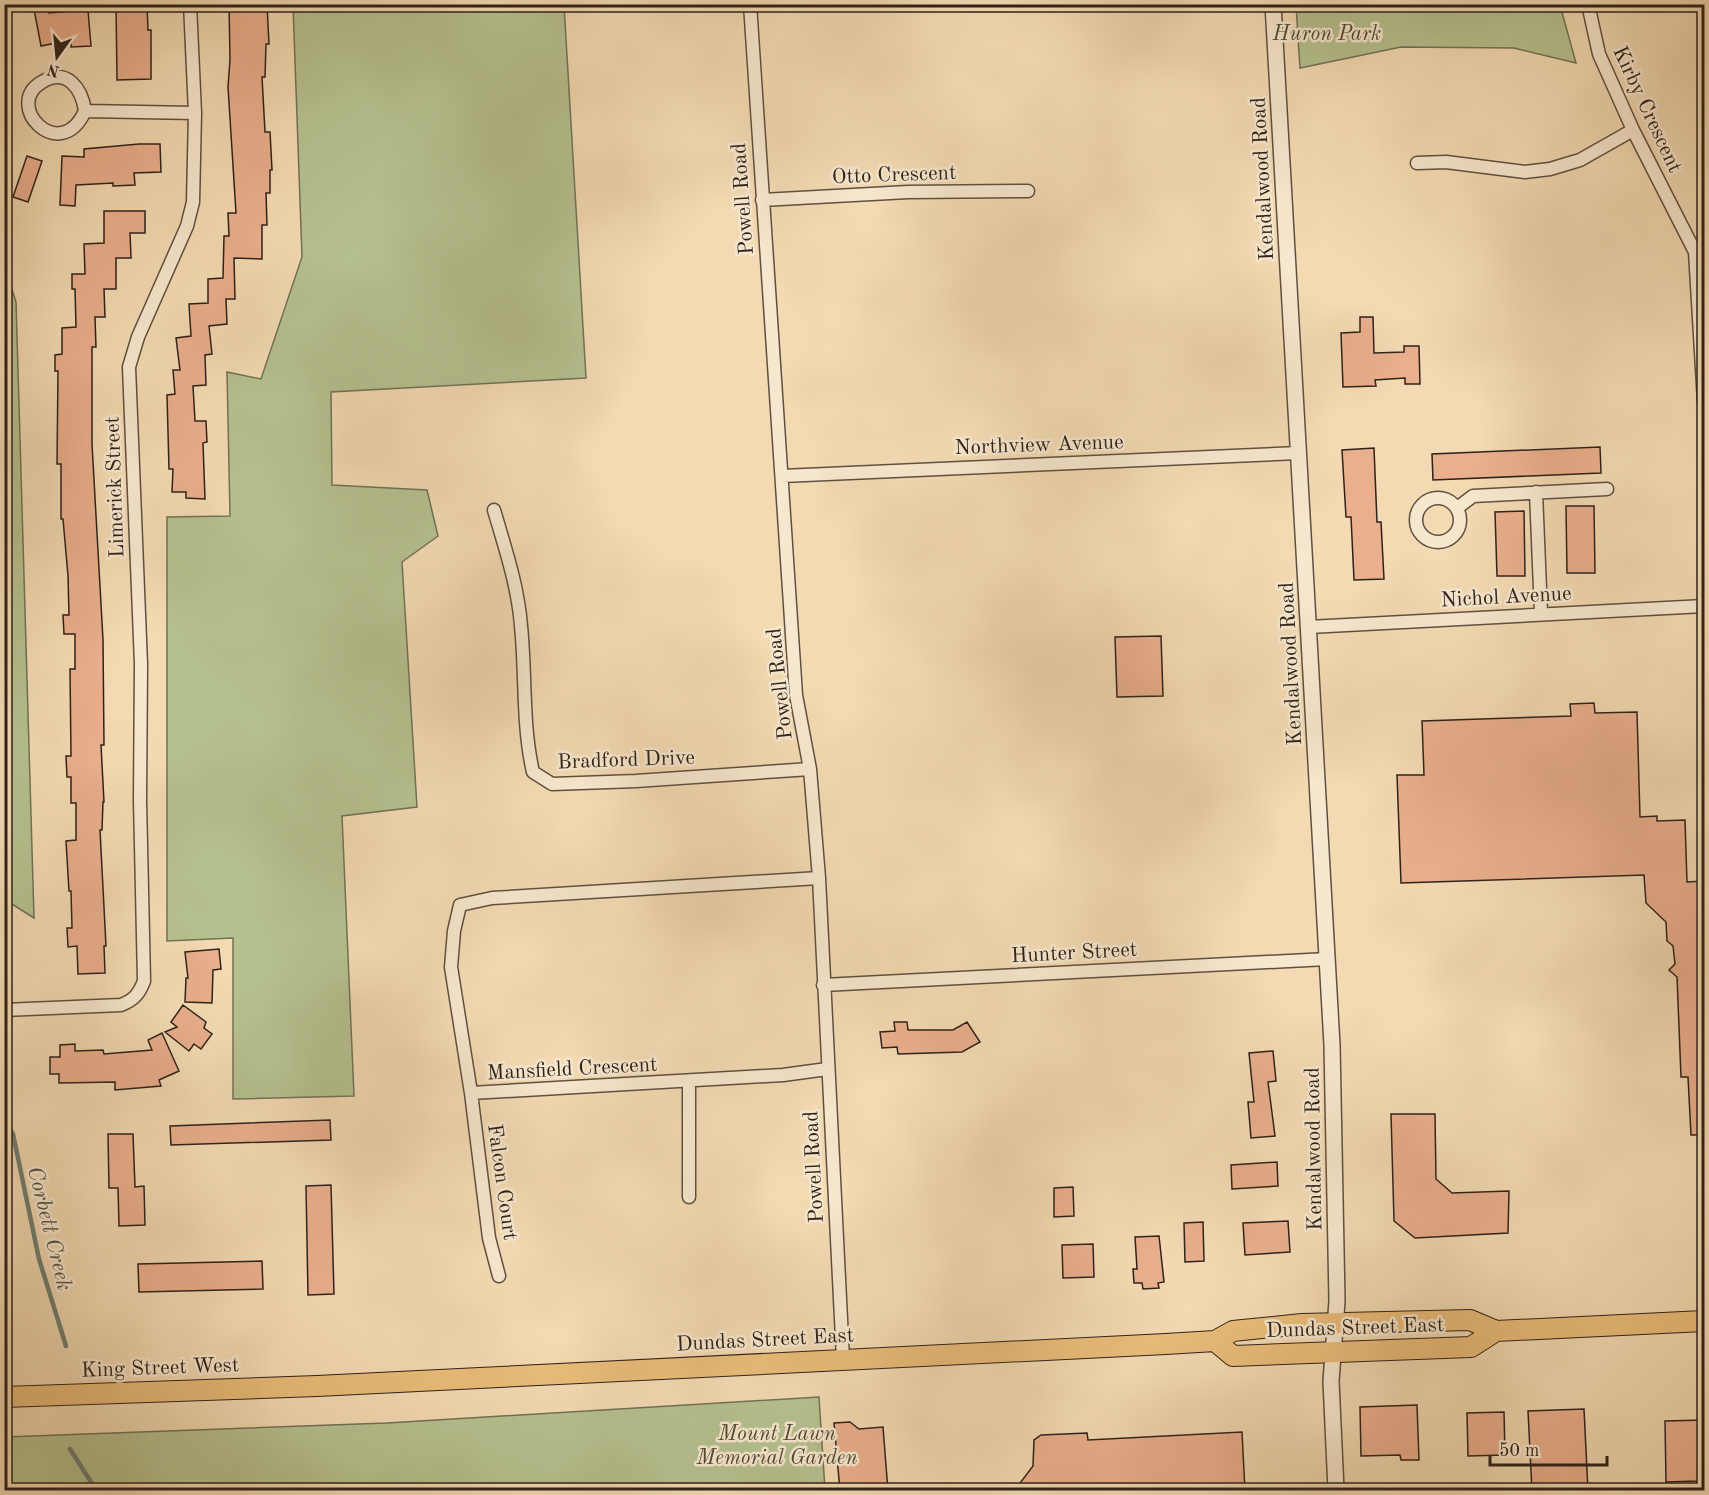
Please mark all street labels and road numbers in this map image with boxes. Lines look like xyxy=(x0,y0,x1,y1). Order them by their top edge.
street label: Kirby Crescent xyxy=(1608,43,1685,176)
street label: Kendalwood Road xyxy=(1249,97,1278,261)
street label: Powell Road xyxy=(729,142,758,256)
street label: Otto Crescent xyxy=(831,163,957,188)
street label: Limerick Street xyxy=(103,416,128,558)
street label: Northview Avenue xyxy=(954,432,1124,459)
street label: Kendalwood Road xyxy=(1277,582,1306,746)
street label: Nichol Avenue xyxy=(1440,584,1572,611)
street label: Powell Road xyxy=(764,627,797,741)
street label: Bradford Drive xyxy=(557,748,695,773)
street label: Hunter Street xyxy=(1010,940,1138,967)
street label: Mansfield Crescent xyxy=(486,1055,658,1084)
street label: Kendalwood Road xyxy=(1303,1067,1326,1231)
street label: Powell Road xyxy=(801,1110,828,1224)
street label: Falcon Court xyxy=(483,1123,520,1242)
street label: Dundas Street East xyxy=(1266,1315,1444,1342)
street label: Dundas Street East xyxy=(676,1325,855,1356)
street label: King Street West xyxy=(81,1355,239,1382)

